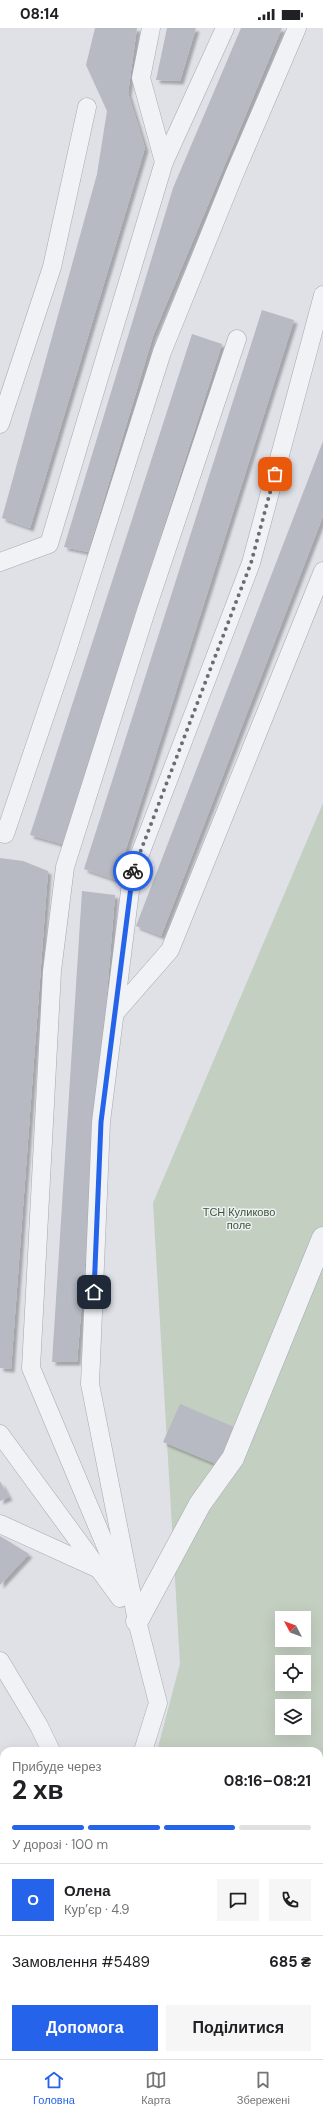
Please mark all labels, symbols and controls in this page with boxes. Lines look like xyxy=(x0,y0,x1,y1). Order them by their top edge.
text: 08:14 xyxy=(20,4,59,24)
pin xyxy=(258,457,292,491)
icon: bag xyxy=(264,463,286,485)
courier xyxy=(113,851,153,891)
icon: bike xyxy=(122,860,144,882)
park label: ТСН Куликово поле xyxy=(203,1205,275,1232)
pin xyxy=(77,1275,111,1309)
icon: home xyxy=(83,1281,105,1303)
north arrow xyxy=(275,1611,311,1647)
map controls xyxy=(275,1611,311,1735)
button: locate xyxy=(275,1655,311,1691)
button: layers xyxy=(275,1699,311,1735)
text: Прибуде через xyxy=(12,1758,101,1775)
text: 08:16–08:21 xyxy=(224,1771,311,1791)
text: 2 хв xyxy=(12,1773,64,1807)
text: У дорозі · 100 m xyxy=(12,1836,108,1853)
button: chat xyxy=(217,1879,259,1921)
button: phone xyxy=(269,1879,311,1921)
text: Олена xyxy=(64,1881,111,1901)
text: О xyxy=(27,1890,39,1910)
text: Кур’єр · 4.9 xyxy=(64,1901,129,1918)
text: Замовлення #5489 xyxy=(12,1952,150,1972)
text: 685 ₴ xyxy=(269,1952,311,1972)
button: Допомога xyxy=(12,2005,158,2051)
button: Поділитися xyxy=(166,2005,311,2051)
tab: Головна xyxy=(33,2069,75,2107)
tab: Карта xyxy=(141,2069,171,2107)
tab: Збережені xyxy=(237,2069,290,2107)

